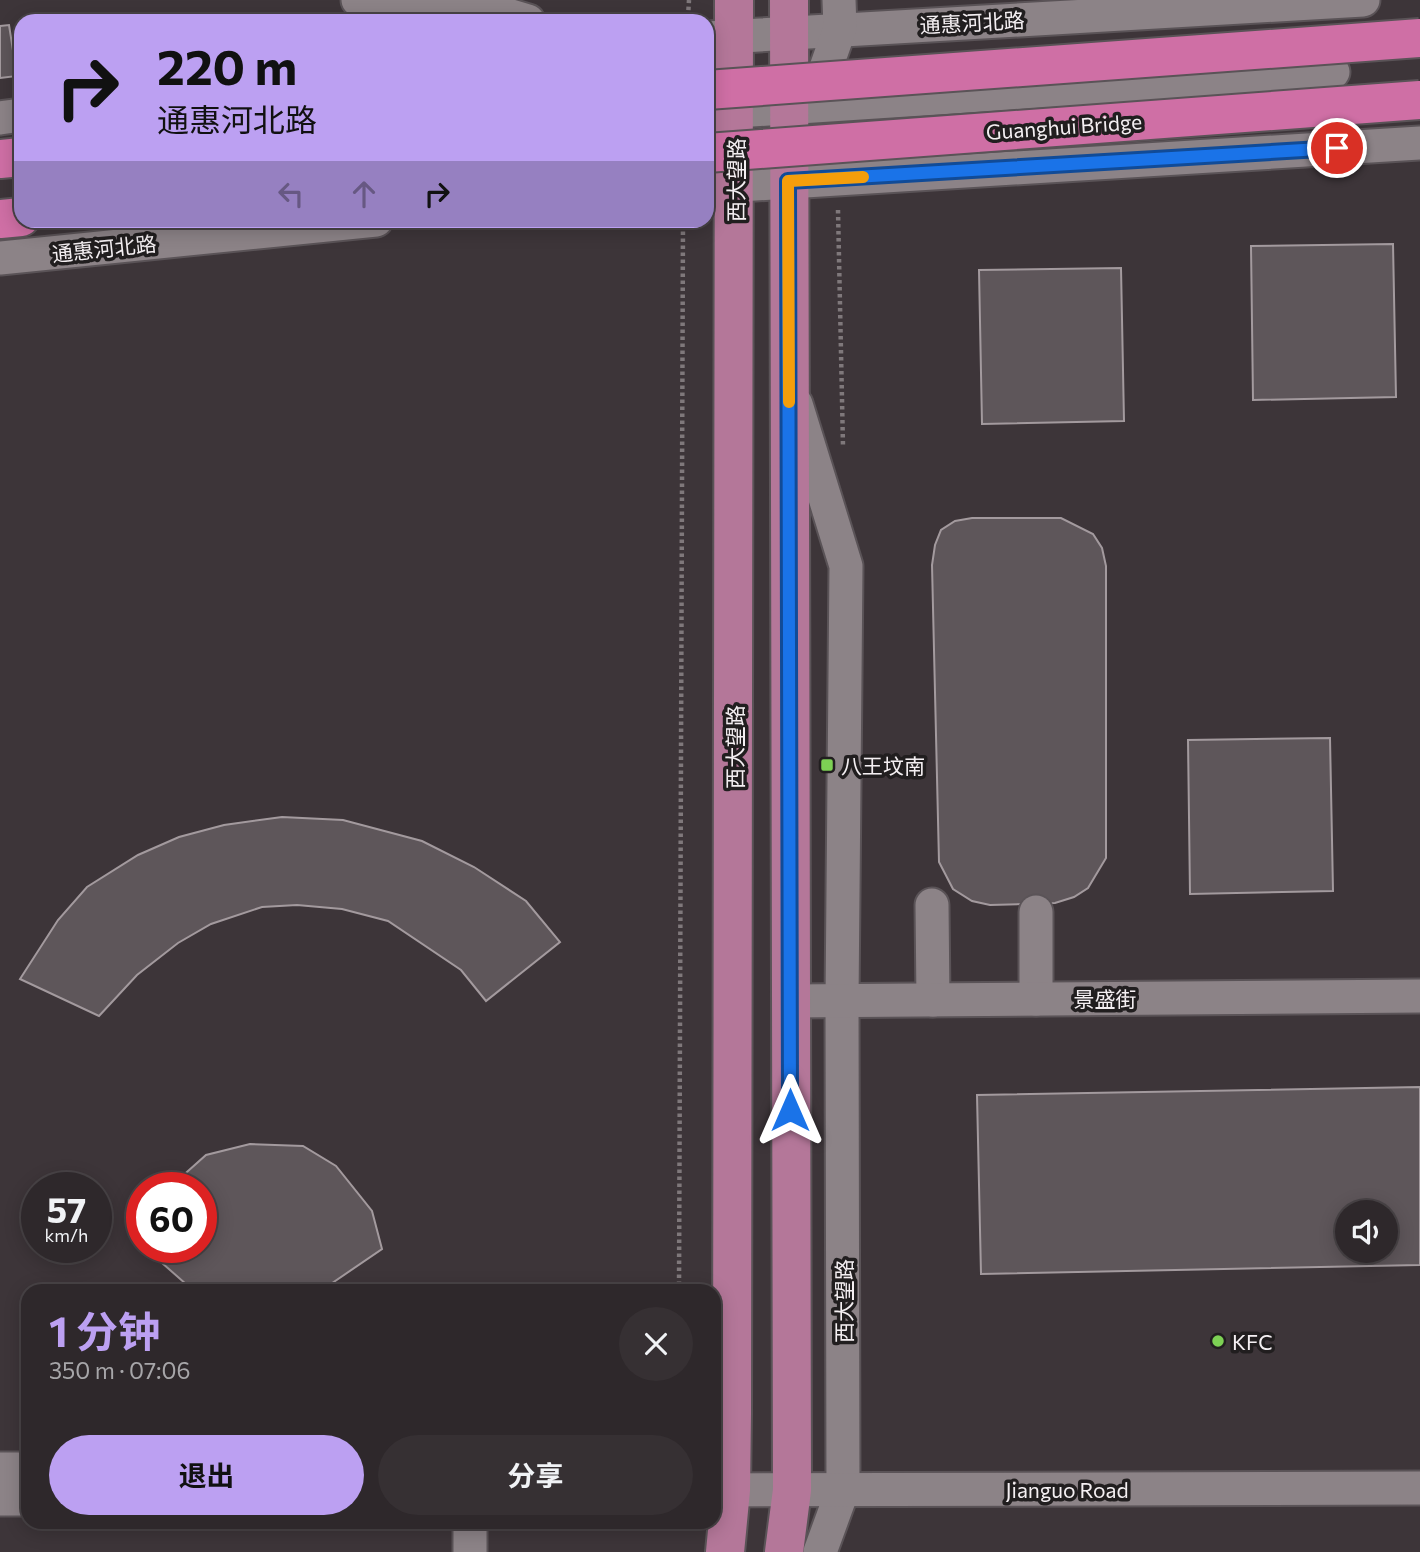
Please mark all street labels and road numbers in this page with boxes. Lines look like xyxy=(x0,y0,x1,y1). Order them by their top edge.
street label: 通惠河北路 xyxy=(919,7,1025,37)
street label: Guanghui Bridge xyxy=(985,108,1143,144)
street label: 西大望路 xyxy=(723,138,748,222)
street label: 通惠河北路 xyxy=(50,230,158,266)
street label: 西大望路 xyxy=(722,705,747,789)
street label: 景盛街 xyxy=(1074,986,1137,1011)
street label: 西大望路 xyxy=(831,1259,856,1343)
street label: Jianguo Road xyxy=(1005,1477,1129,1502)

